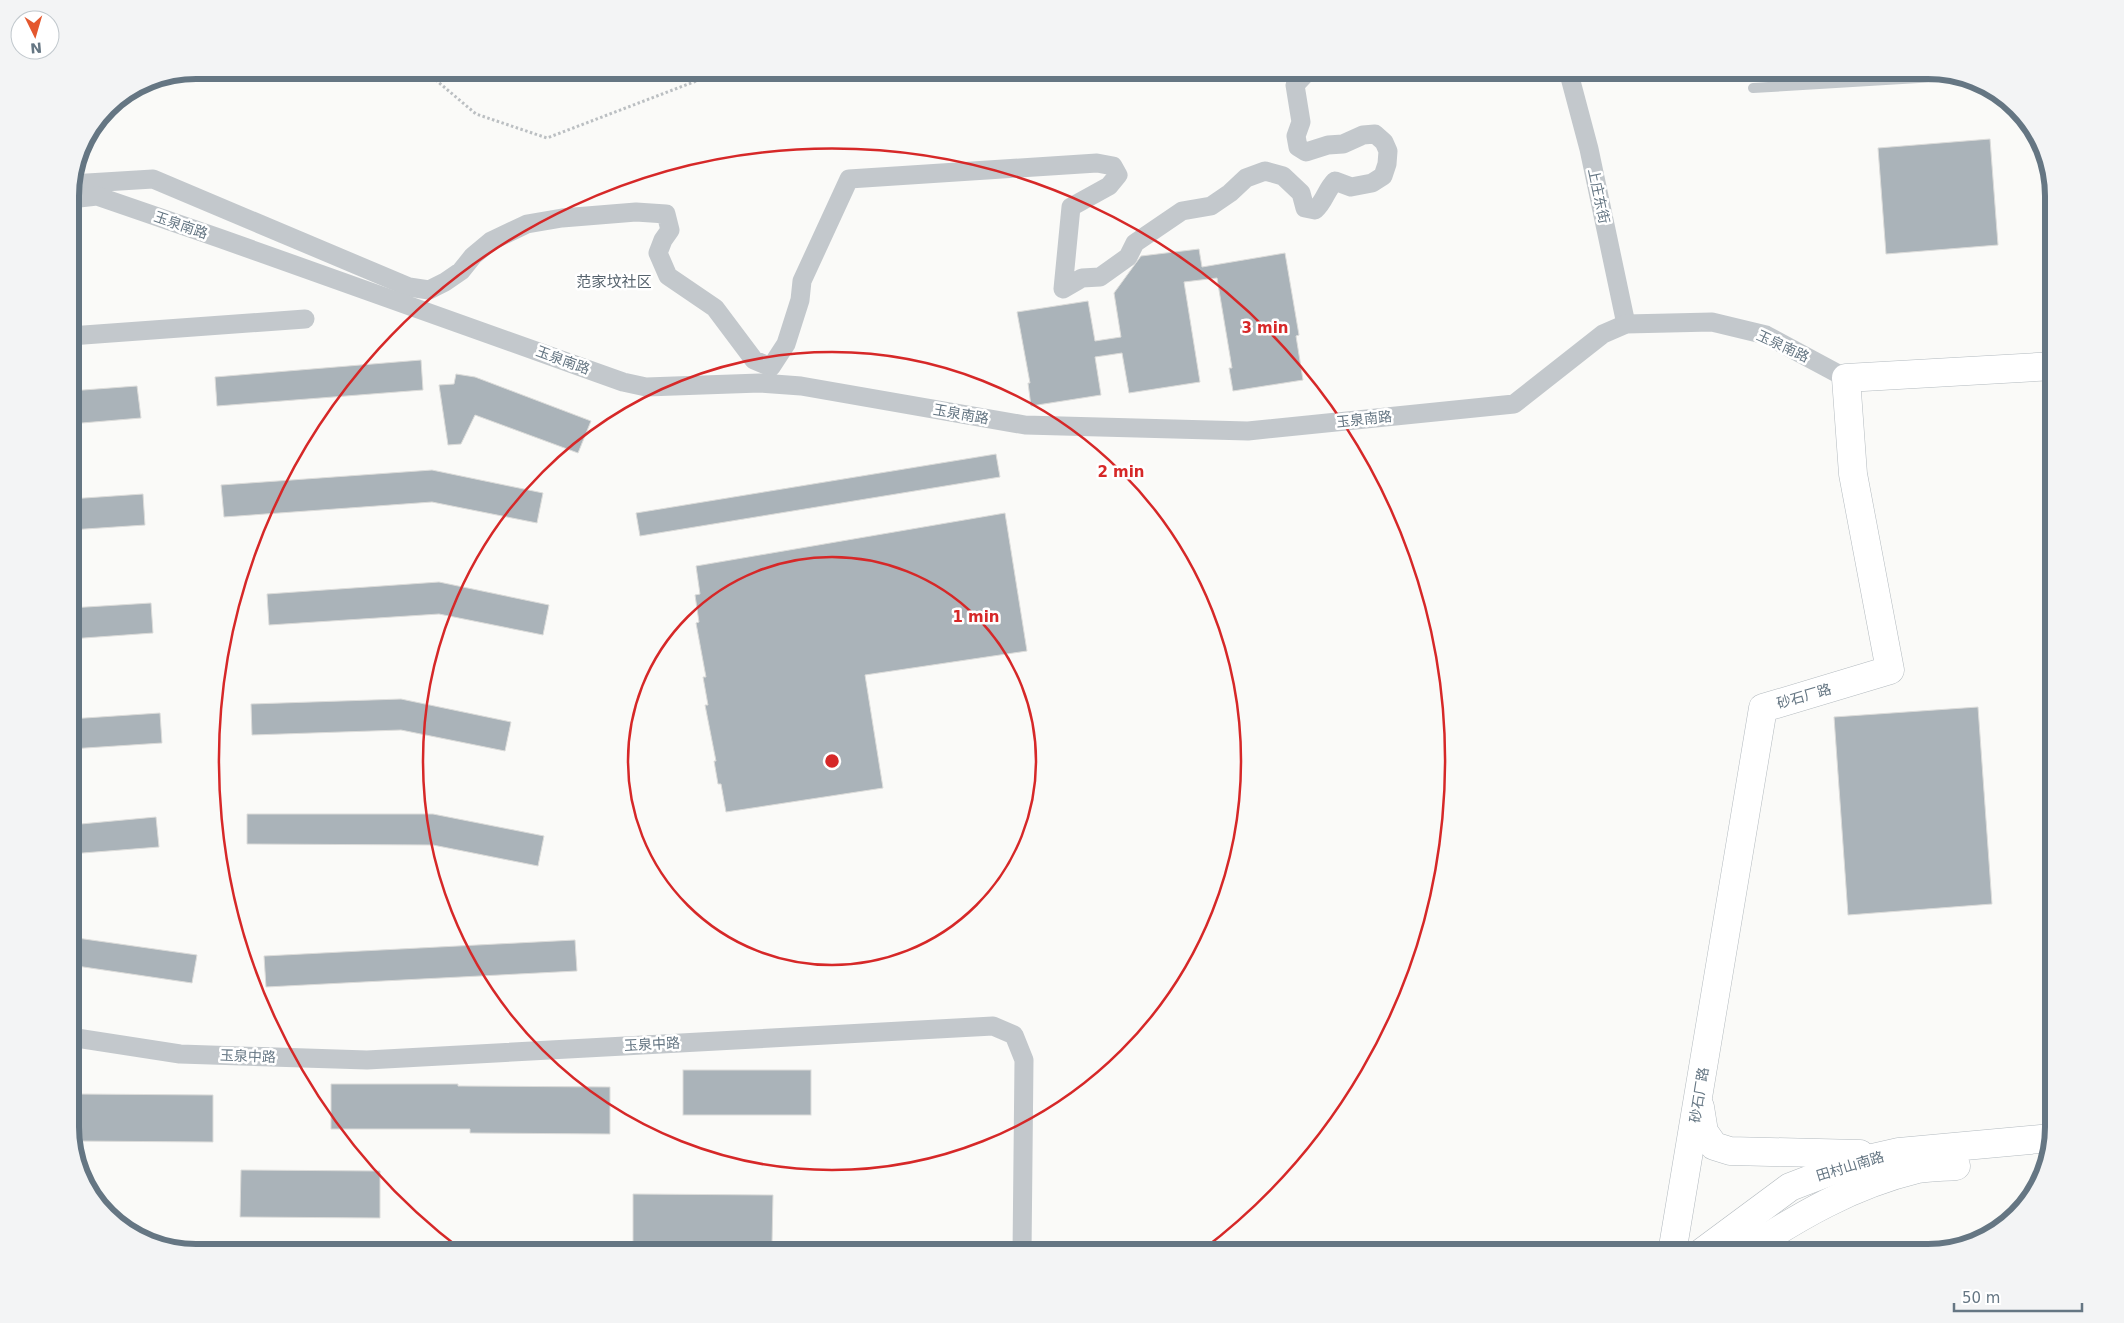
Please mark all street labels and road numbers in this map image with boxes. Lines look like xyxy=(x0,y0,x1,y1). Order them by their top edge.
street label: 上庄东街 xyxy=(1585,167,1613,225)
street label: 玉泉南路 xyxy=(152,208,210,242)
street label: 玉泉南路 xyxy=(1754,327,1812,365)
street label: 玉泉南路 xyxy=(534,343,592,377)
street label: 玉泉南路 xyxy=(932,401,990,427)
street label: 玉泉南路 xyxy=(1335,408,1393,430)
street label: 砂石厂路 xyxy=(1775,681,1833,711)
street label: 玉泉中路 xyxy=(624,1035,680,1053)
street label: 玉泉中路 xyxy=(220,1047,276,1065)
street label: 砂石厂路 xyxy=(1687,1066,1711,1124)
street label: 田村山南路 xyxy=(1814,1148,1886,1184)

